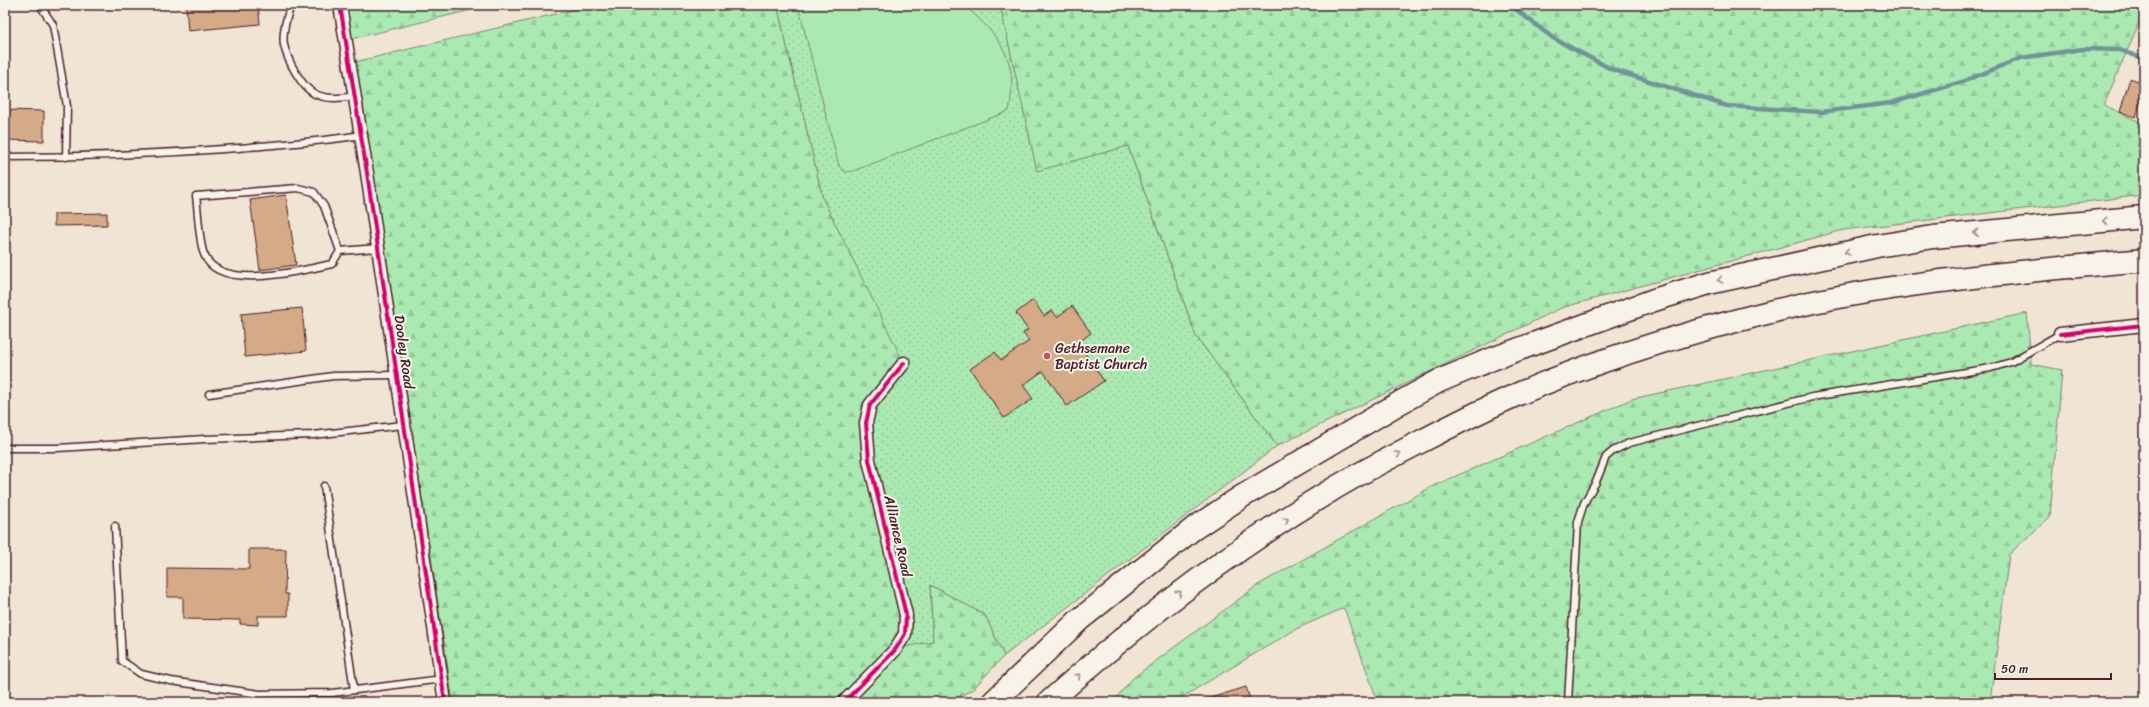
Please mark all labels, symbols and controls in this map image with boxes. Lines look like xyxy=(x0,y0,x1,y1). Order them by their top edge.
one-way arrow xyxy=(2102,216,2108,225)
one-way arrow xyxy=(1973,229,1979,238)
one-way arrow xyxy=(1844,248,1851,256)
one-way arrow xyxy=(1717,276,1724,284)
street label: Dooley Road xyxy=(386,313,422,392)
place label: Gethsemane Baptist Church xyxy=(1055,336,1147,377)
marker: Gethsemane Baptist Church xyxy=(1042,351,1052,361)
one-way arrow xyxy=(1394,451,1401,459)
street label: Alliance Road xyxy=(876,492,920,581)
one-way arrow xyxy=(1282,517,1289,525)
one-way arrow xyxy=(1174,591,1181,598)
scale bar xyxy=(1995,655,2111,681)
text: 50 m xyxy=(2001,658,2028,680)
one-way arrow xyxy=(1073,673,1081,681)

